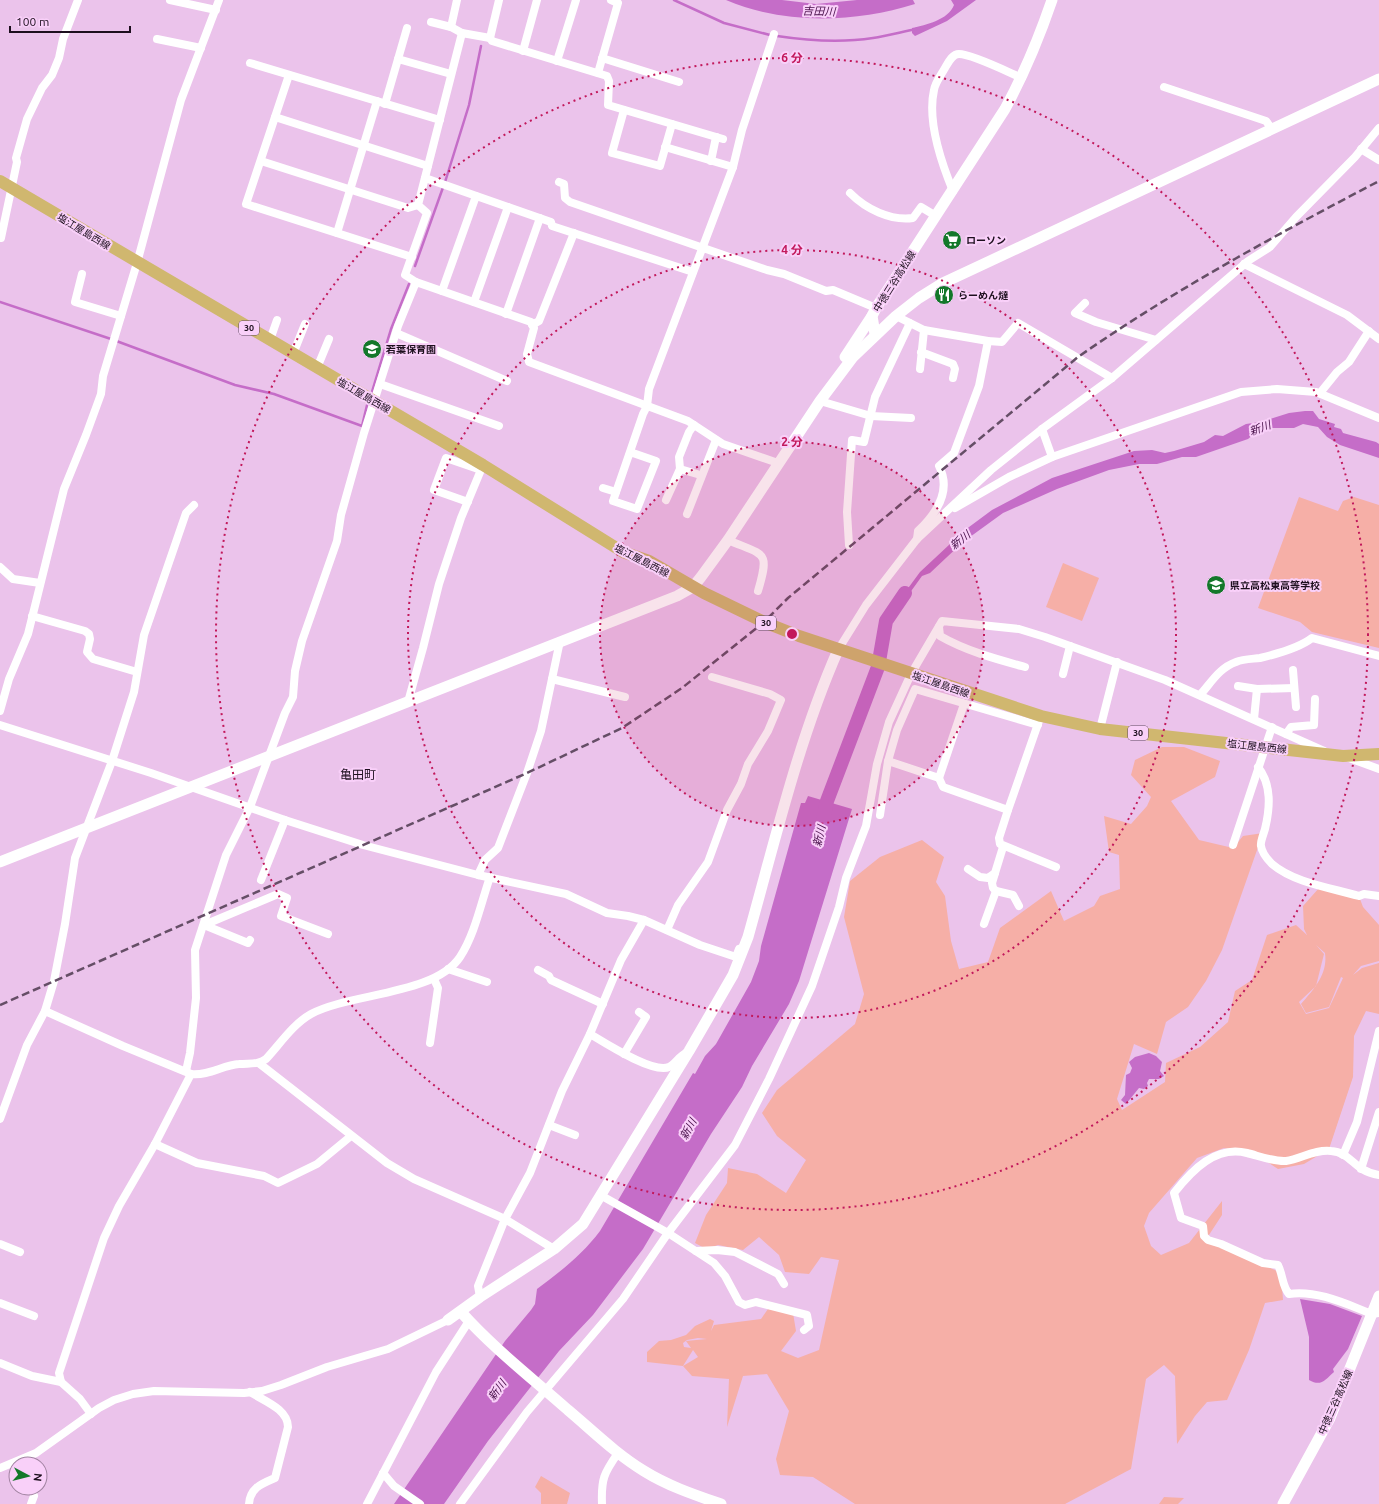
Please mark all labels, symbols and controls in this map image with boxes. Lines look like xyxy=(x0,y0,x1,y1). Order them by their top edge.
water label: 吉田川 xyxy=(802,4,837,18)
scale bar xyxy=(10,8,130,34)
text: 100 m xyxy=(16,15,49,28)
text: 6 分 xyxy=(781,51,803,64)
street label: 塩江屋島西線 xyxy=(55,211,112,252)
supermarket icon: ローソン xyxy=(941,229,963,251)
place label: ローソン xyxy=(966,235,1006,246)
text: 4 分 xyxy=(781,243,803,256)
street label: 中徳三谷高松線 xyxy=(871,249,918,314)
restaurant icon: らーめん燵 xyxy=(933,284,955,306)
place label: らーめん燵 xyxy=(958,290,1008,301)
road number: 30 xyxy=(239,321,259,335)
school or university icon: 若葉保育園 xyxy=(361,338,383,360)
place label: 若葉保育園 xyxy=(385,344,436,355)
street label: 塩江屋島西線 xyxy=(335,376,392,415)
water label: 新川 xyxy=(1248,418,1273,437)
text: 2 分 xyxy=(781,435,803,448)
water label: 新川 xyxy=(948,528,973,552)
street label: 塩江屋島西線 xyxy=(613,542,671,579)
school or university icon: 県立高松東高等学校 xyxy=(1205,574,1227,596)
place label: 県立高松東高等学校 xyxy=(1230,580,1320,591)
road number: 30 xyxy=(756,616,776,630)
centre of rings xyxy=(785,627,799,641)
street label: 塩江屋島西線 xyxy=(911,670,971,699)
road number: 30 xyxy=(1128,726,1148,740)
street label: 塩江屋島西線 xyxy=(1227,738,1287,755)
district label: 亀田町 xyxy=(340,768,376,781)
water label: 新川 xyxy=(811,823,828,848)
water label: 新川 xyxy=(677,1116,699,1142)
street label: 中徳三谷高松線 xyxy=(1316,1368,1355,1436)
water label: 新川 xyxy=(486,1377,509,1402)
north arrow xyxy=(8,1456,48,1496)
text: N xyxy=(31,1472,44,1482)

